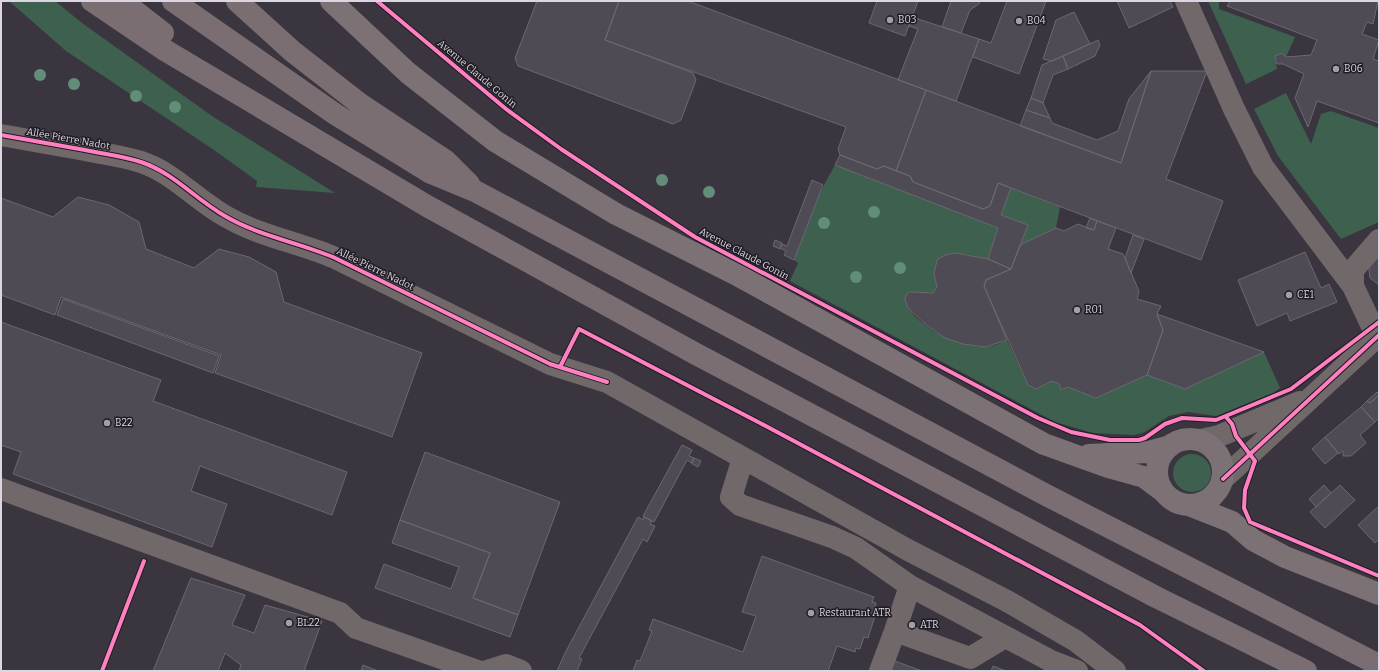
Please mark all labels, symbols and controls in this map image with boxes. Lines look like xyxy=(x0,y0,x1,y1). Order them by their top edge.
place label: B03 xyxy=(898,14,917,26)
marker: B03 xyxy=(885,15,895,25)
place label: B04 xyxy=(1027,15,1046,27)
marker: B04 xyxy=(1014,16,1024,26)
street label: Avenue Claude Gonin xyxy=(435,37,520,111)
place label: B06 xyxy=(1344,63,1363,75)
marker: B06 xyxy=(1331,64,1341,74)
street label: Allée Pierre Nadot xyxy=(25,126,111,152)
street label: Avenue Claude Gonin xyxy=(697,225,791,283)
street label: Allée Pierre Nadot xyxy=(334,245,416,293)
place label: CE1 xyxy=(1297,289,1314,301)
marker: CE1 xyxy=(1284,290,1294,300)
place label: R01 xyxy=(1085,304,1102,316)
marker: R01 xyxy=(1072,305,1082,315)
place label: B22 xyxy=(115,417,132,429)
marker: B22 xyxy=(102,418,112,428)
place label: Restaurant ATR xyxy=(819,607,891,619)
marker: Restaurant ATR xyxy=(806,608,816,618)
place label: BL22 xyxy=(297,617,320,629)
marker: BL22 xyxy=(284,618,294,628)
place label: ATR xyxy=(920,619,939,631)
marker: ATR xyxy=(907,620,917,630)

